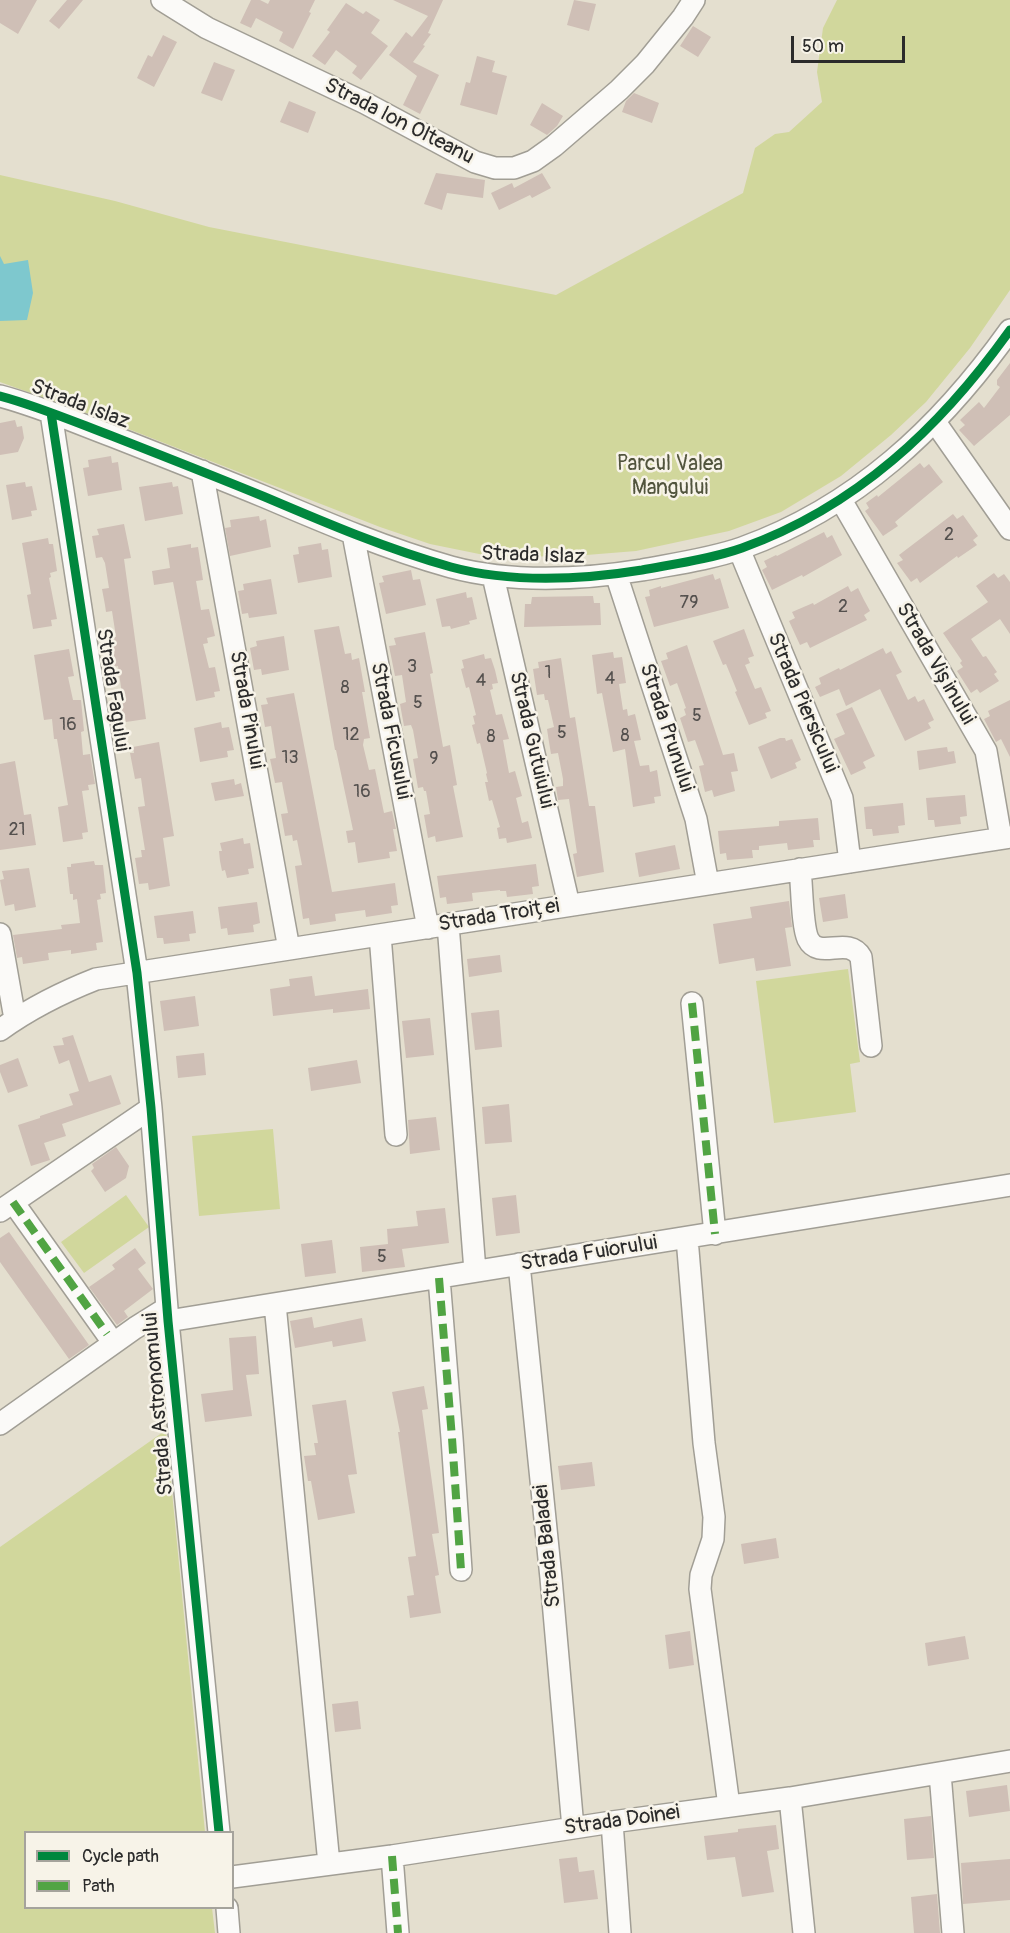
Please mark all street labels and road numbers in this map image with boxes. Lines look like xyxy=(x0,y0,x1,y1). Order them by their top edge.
street label: Strada Ion Olteanu xyxy=(320,73,478,171)
street label: Strada Islaz xyxy=(27,375,133,435)
street label: Strada Islaz xyxy=(481,542,585,570)
street label: Strada Vișinului xyxy=(890,598,980,730)
street label: Strada Fagului xyxy=(90,627,134,753)
street label: Strada Piersicului xyxy=(761,629,843,777)
street label: Strada Pinului xyxy=(223,649,269,771)
street label: Strada Ficusului xyxy=(364,660,416,802)
street label: Strada Prunului xyxy=(633,661,699,795)
street label: Strada Gutuiului xyxy=(503,669,559,811)
street label: Strada Troiței xyxy=(437,894,561,938)
street label: Strada Fuiorului xyxy=(519,1231,659,1277)
street label: Strada Astronomului xyxy=(138,1311,180,1497)
street label: Strada Baladei xyxy=(529,1483,567,1609)
street label: Strada Doinei xyxy=(563,1800,681,1842)

